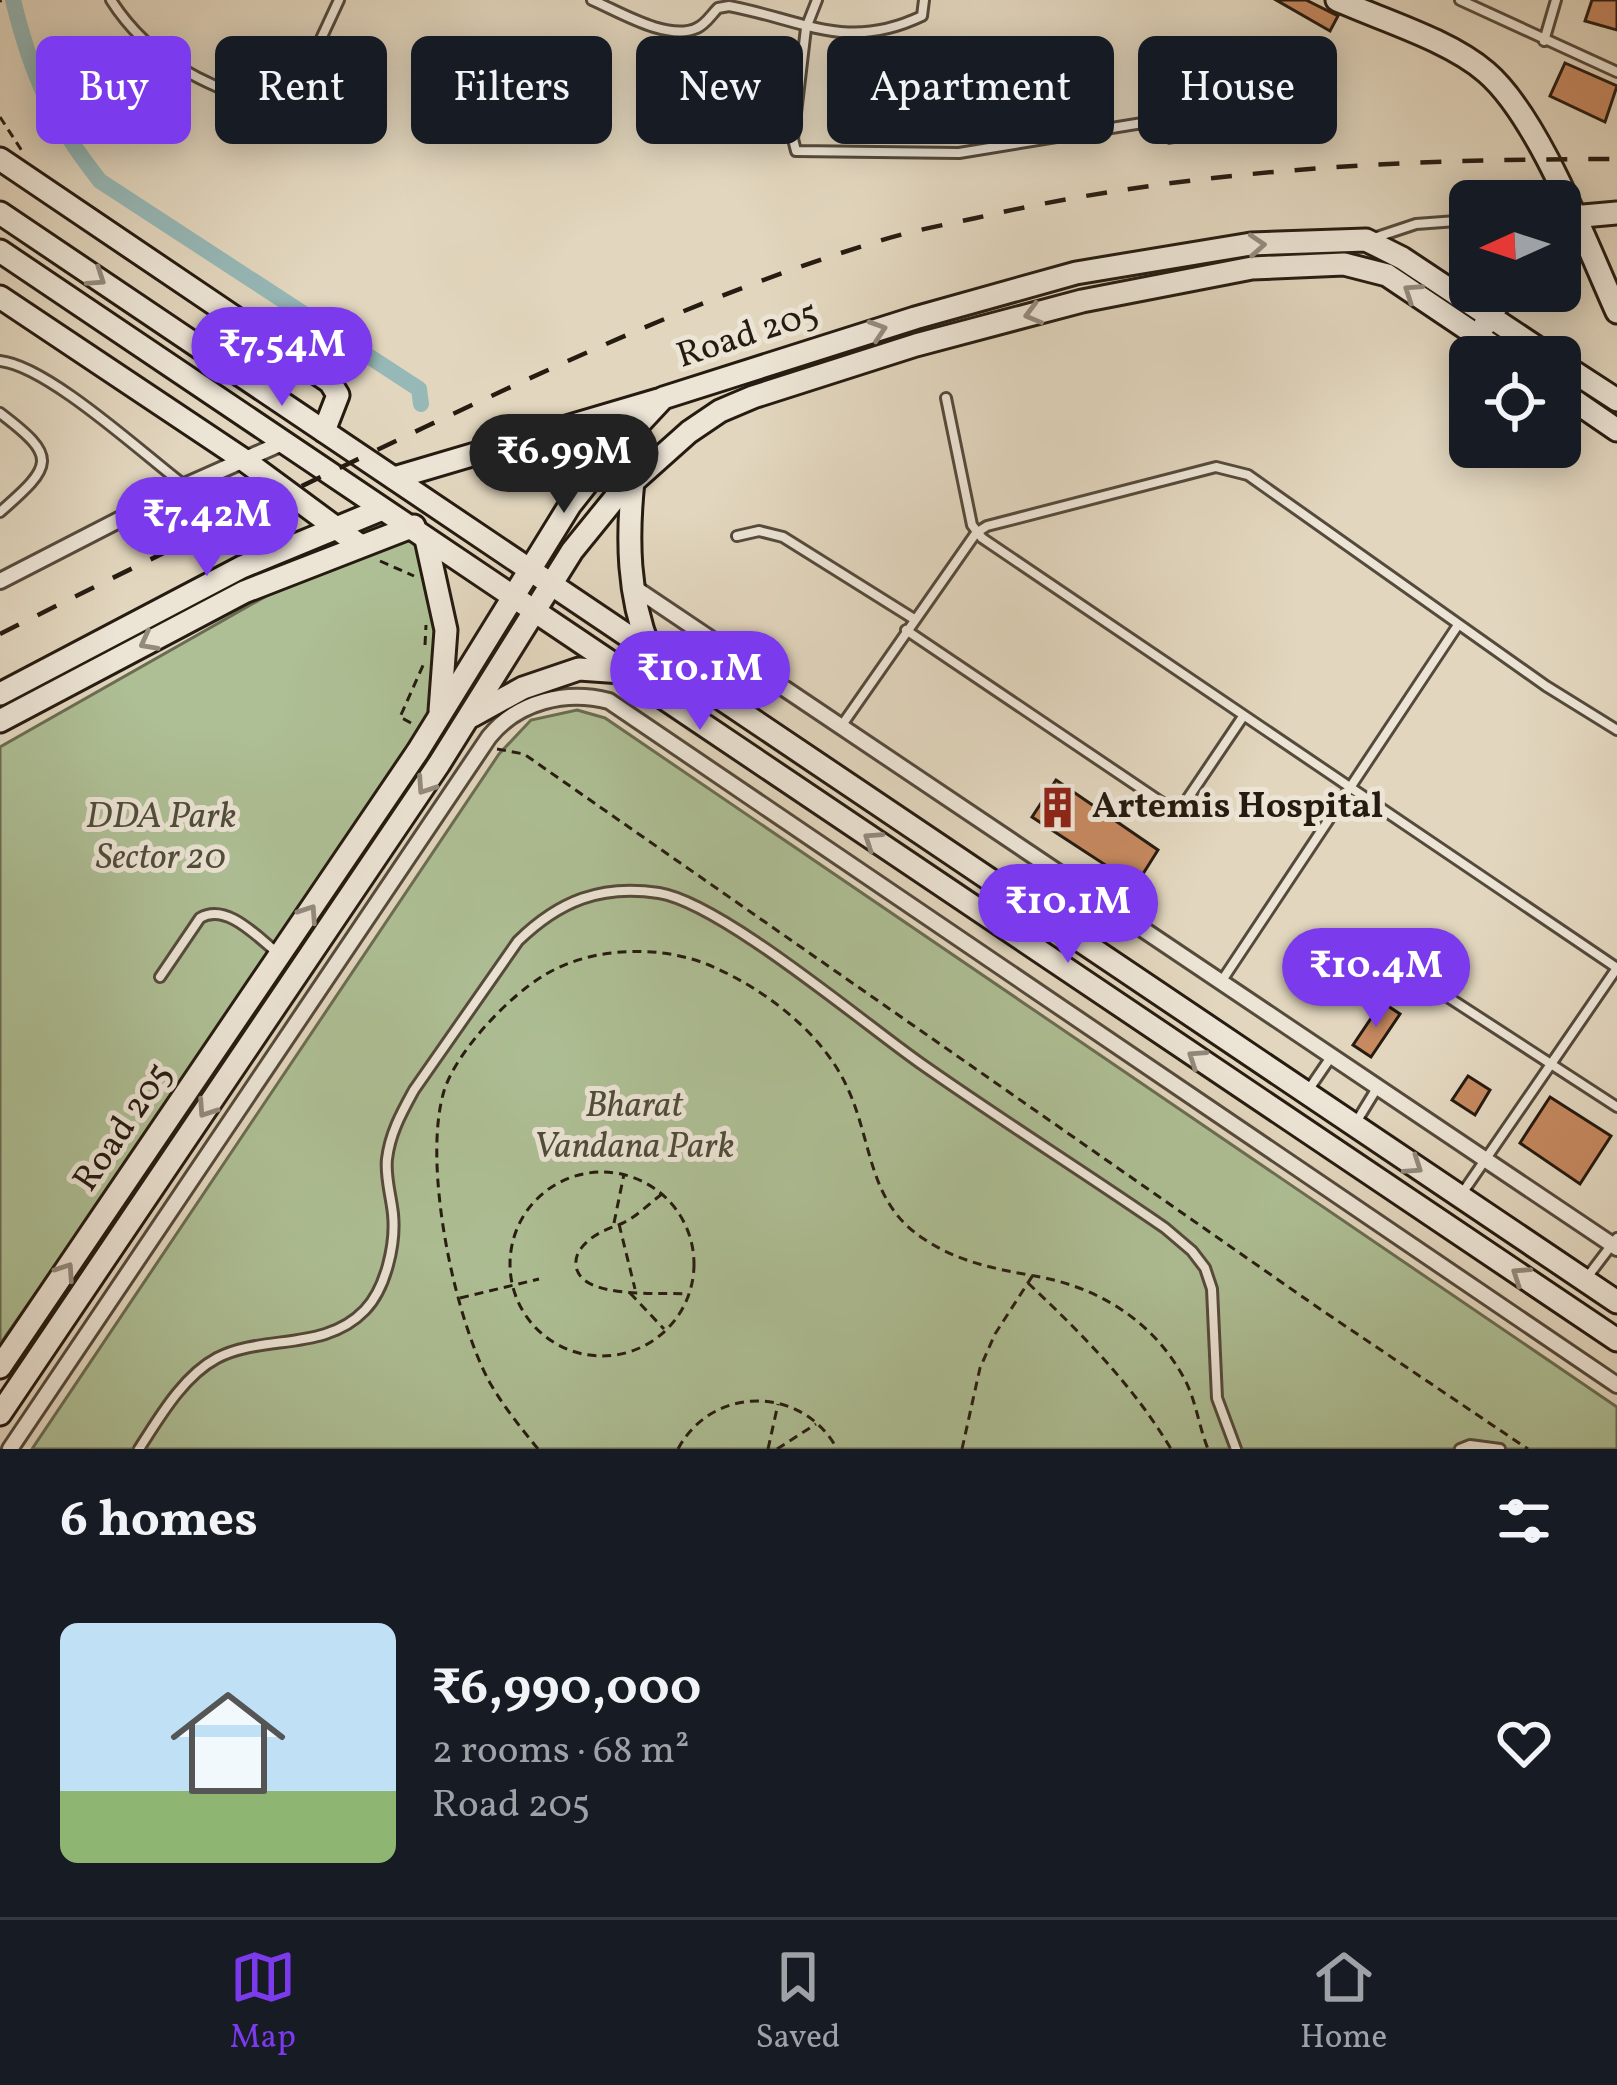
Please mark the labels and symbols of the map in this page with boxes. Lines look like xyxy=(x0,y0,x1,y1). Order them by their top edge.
north arrow xyxy=(1449,180,1581,312)
one-way arrow xyxy=(1248,232,1267,258)
one-way arrow xyxy=(84,264,106,286)
one-way arrow xyxy=(1403,284,1425,306)
street label: Road 205 xyxy=(671,290,825,382)
one-way arrow xyxy=(1023,300,1044,325)
pin: ₹7.54M xyxy=(184,307,380,409)
one-way arrow xyxy=(867,319,888,344)
pin: ₹6.99M xyxy=(466,414,662,516)
pin: ₹7.42M xyxy=(109,477,305,579)
one-way arrow xyxy=(139,628,161,651)
pin: ₹10.1M xyxy=(602,631,798,733)
one-way arrow xyxy=(417,772,439,794)
place label: Artemis Hospital xyxy=(1092,783,1383,833)
building icon: Artemis Hospital xyxy=(1035,785,1081,831)
park label: DDA Park Sector 20 xyxy=(86,793,236,884)
one-way arrow xyxy=(864,832,886,854)
pin: ₹10.1M xyxy=(970,864,1166,966)
one-way arrow xyxy=(294,905,316,927)
pin: ₹10.4M xyxy=(1278,928,1474,1030)
one-way arrow xyxy=(1187,1050,1209,1072)
street label: Road 205 xyxy=(62,1053,186,1203)
park label: Bharat Vandana Park xyxy=(534,1082,734,1173)
one-way arrow xyxy=(199,1095,221,1117)
one-way arrow xyxy=(1401,1151,1423,1173)
one-way arrow xyxy=(52,1263,74,1285)
one-way arrow xyxy=(1511,1267,1533,1289)

